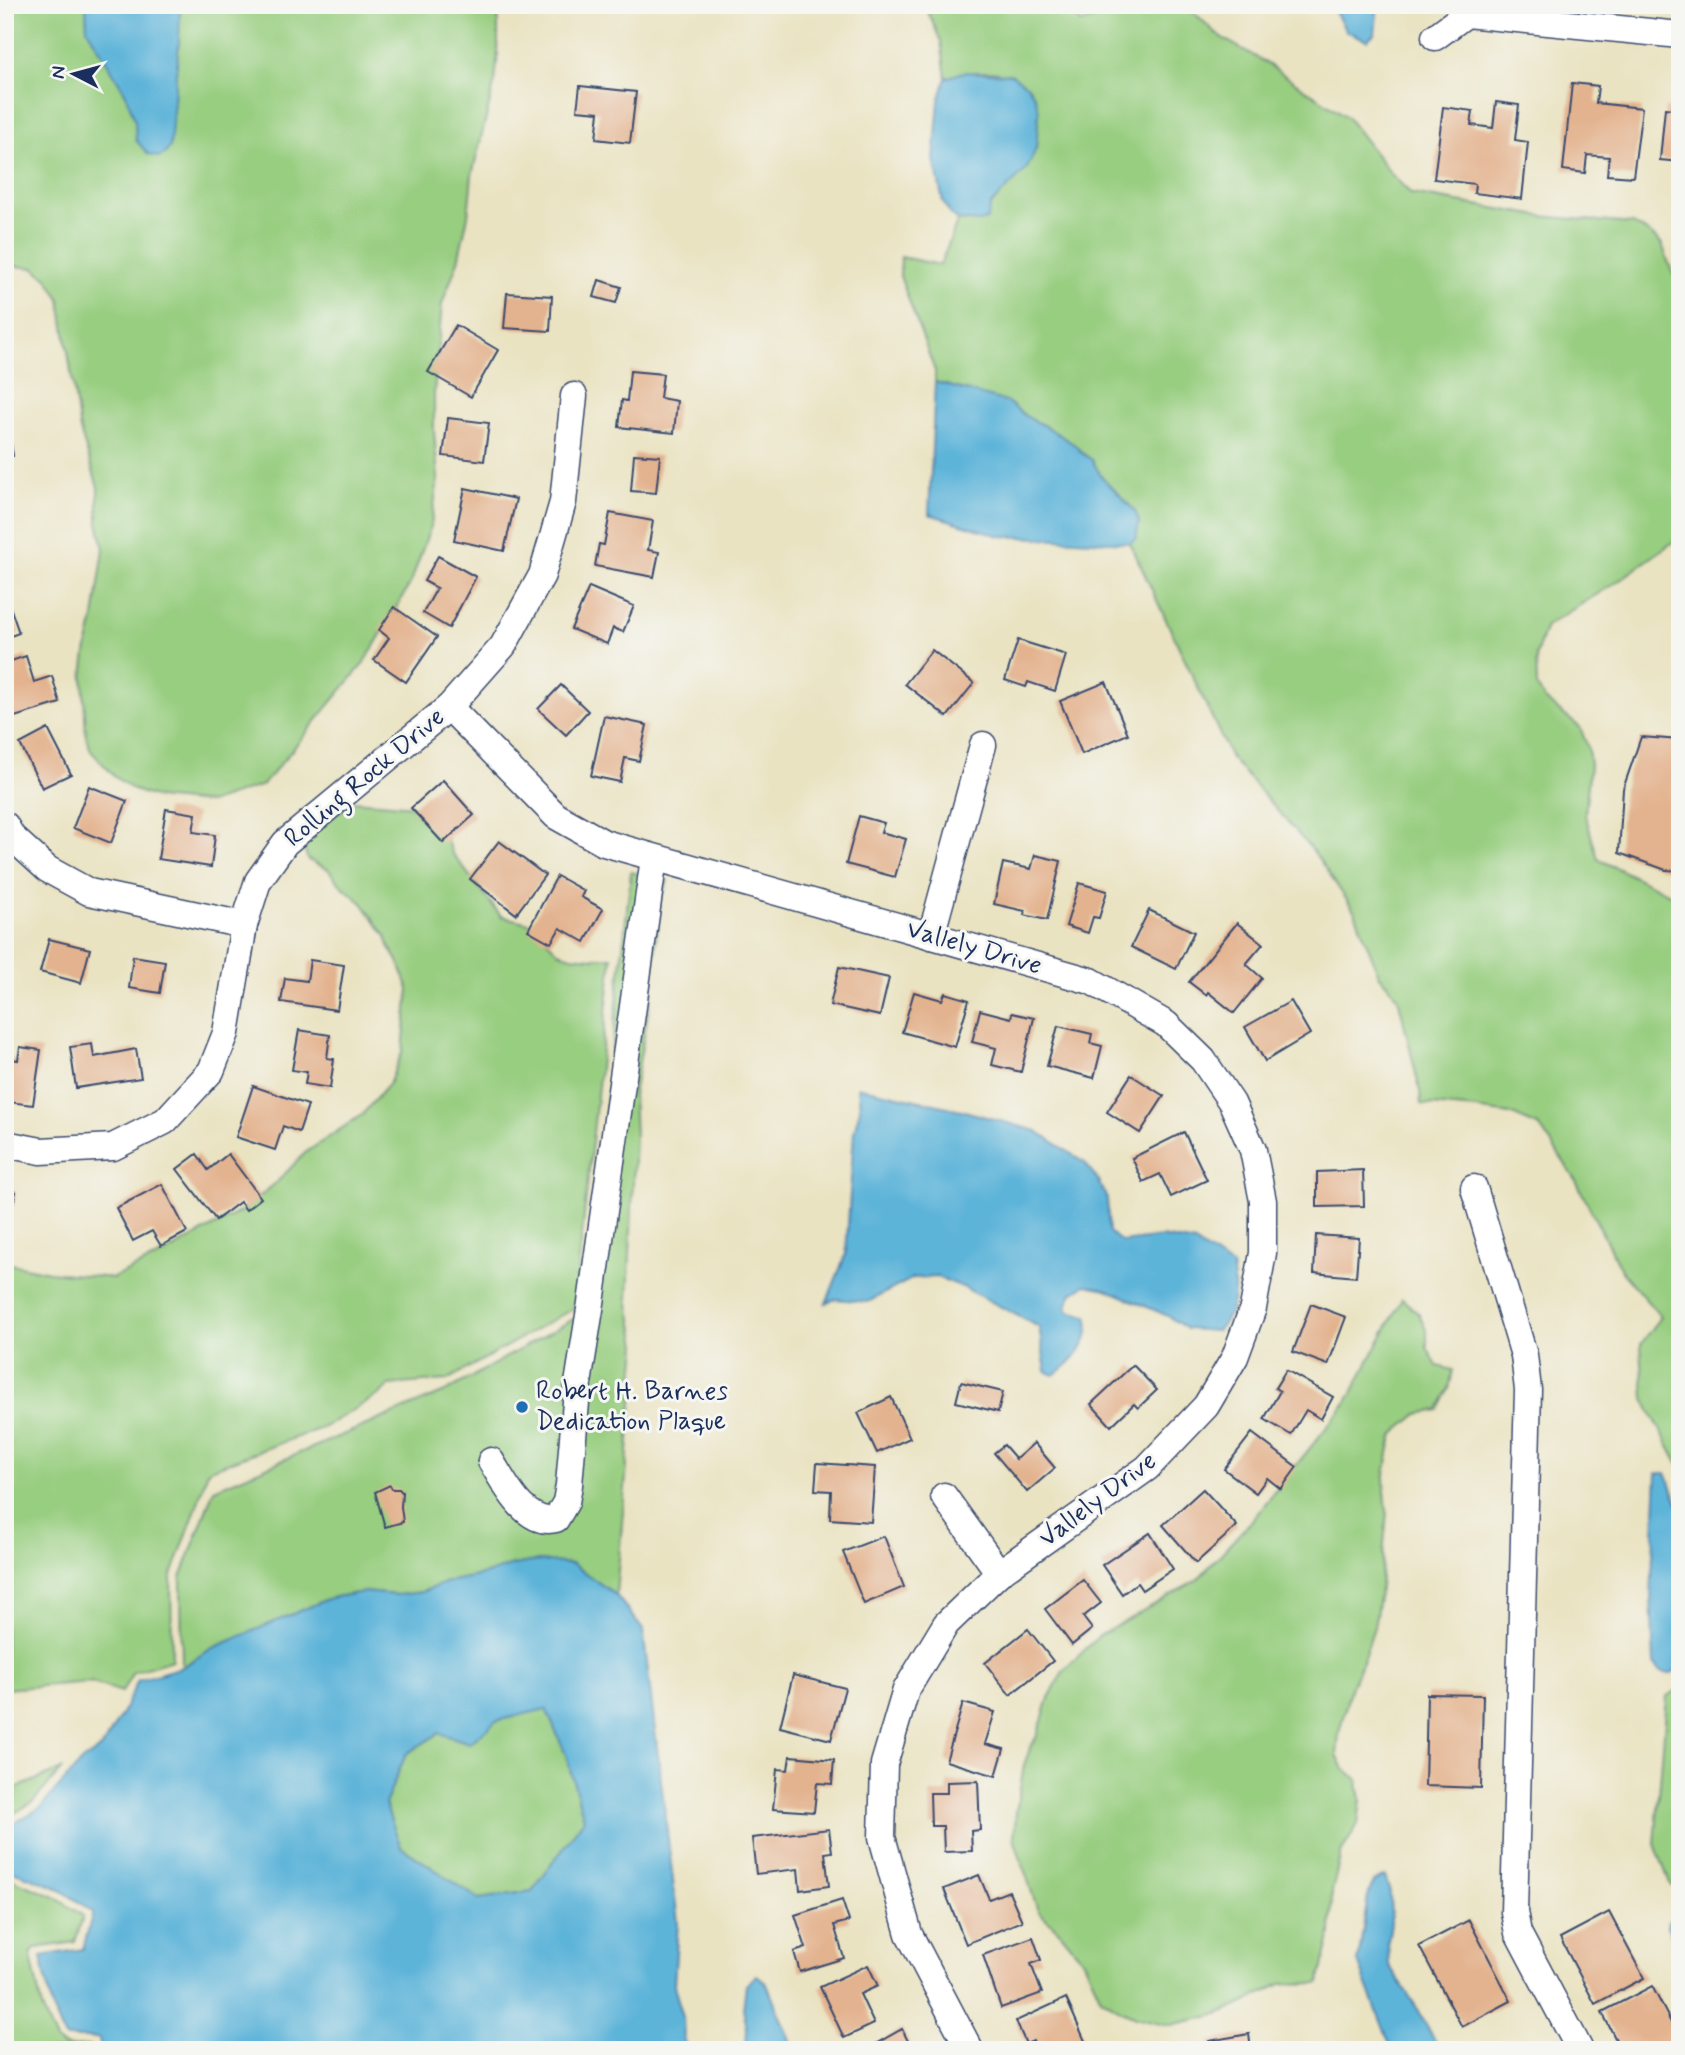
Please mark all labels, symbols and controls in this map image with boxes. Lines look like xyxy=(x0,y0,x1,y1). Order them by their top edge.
north arrow xyxy=(38,38,108,108)
text: N xyxy=(45,65,72,80)
street label: Rolling Rock Drive xyxy=(277,701,454,858)
street label: Vallely Drive xyxy=(902,912,1046,984)
place label: Robert H. Barnes Dedication Plaque xyxy=(536,1375,728,1439)
marker: Robert H. Barnes Dedication Plaque xyxy=(514,1399,530,1415)
street label: Vallely Drive xyxy=(1032,1445,1164,1555)

